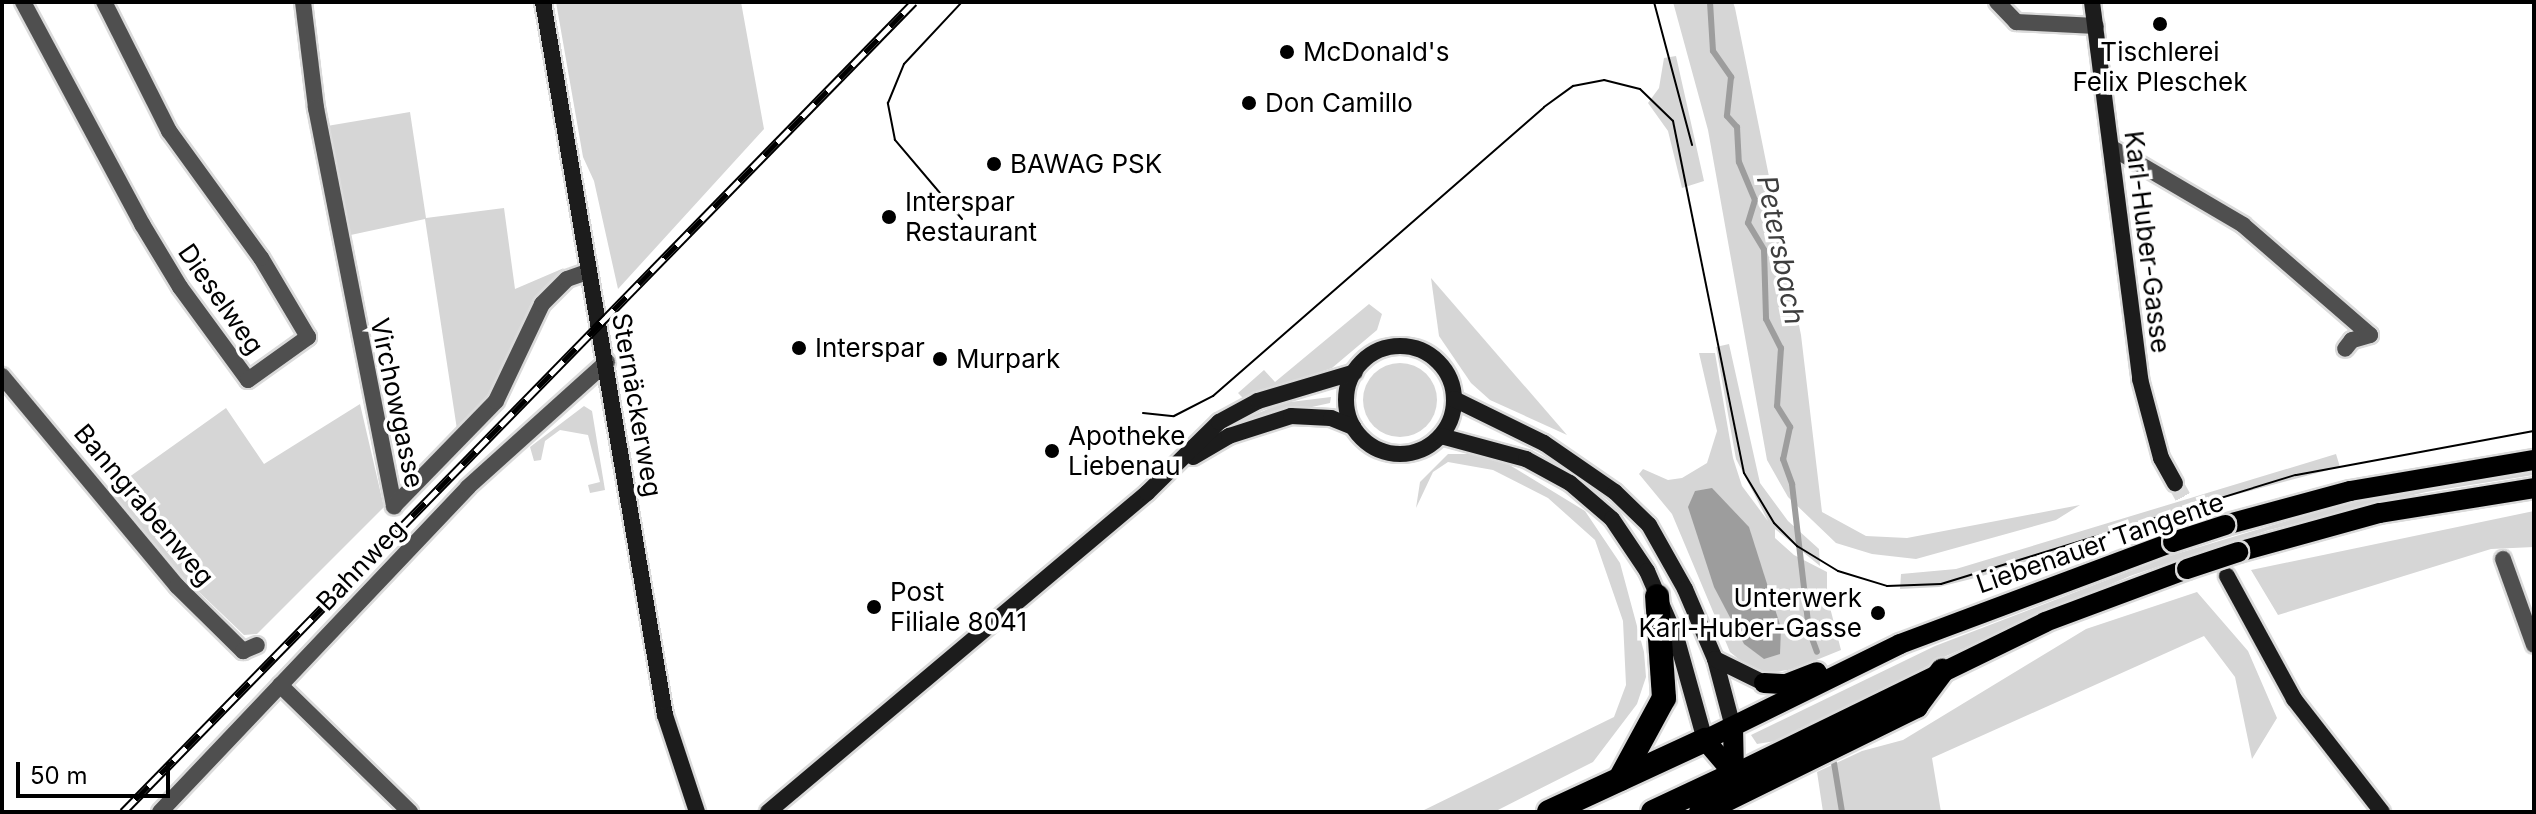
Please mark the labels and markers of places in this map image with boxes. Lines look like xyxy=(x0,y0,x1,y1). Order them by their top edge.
marker: Tischlerei Felix Pleschek xyxy=(2151,15,2169,33)
place label: McDonald's xyxy=(1303,36,1449,68)
place label: Tischlerei Felix Pleschek xyxy=(2072,36,2248,98)
marker: McDonald's xyxy=(1278,43,1296,61)
place label: Don Camillo xyxy=(1265,87,1413,119)
marker: Don Camillo xyxy=(1240,94,1258,112)
place label: BAWAG PSK xyxy=(1010,148,1162,180)
marker: BAWAG PSK xyxy=(985,155,1003,173)
place label: Interspar Restaurant xyxy=(905,186,1037,248)
marker: Interspar Restaurant xyxy=(880,208,898,226)
place label: Interspar xyxy=(815,332,925,364)
marker: Interspar xyxy=(790,339,808,357)
place label: Murpark xyxy=(956,343,1060,375)
marker: Murpark xyxy=(931,350,949,368)
place label: Apotheke Liebenau xyxy=(1068,420,1185,482)
marker: Apotheke Liebenau xyxy=(1043,442,1061,460)
place label: Post Filiale 8041 xyxy=(890,576,1027,638)
place label: Unterwerk Karl-Huber-Gasse xyxy=(1638,582,1862,644)
marker: Post Filiale 8041 xyxy=(865,598,883,616)
marker: Unterwerk Karl-Huber-Gasse xyxy=(1869,604,1887,622)

